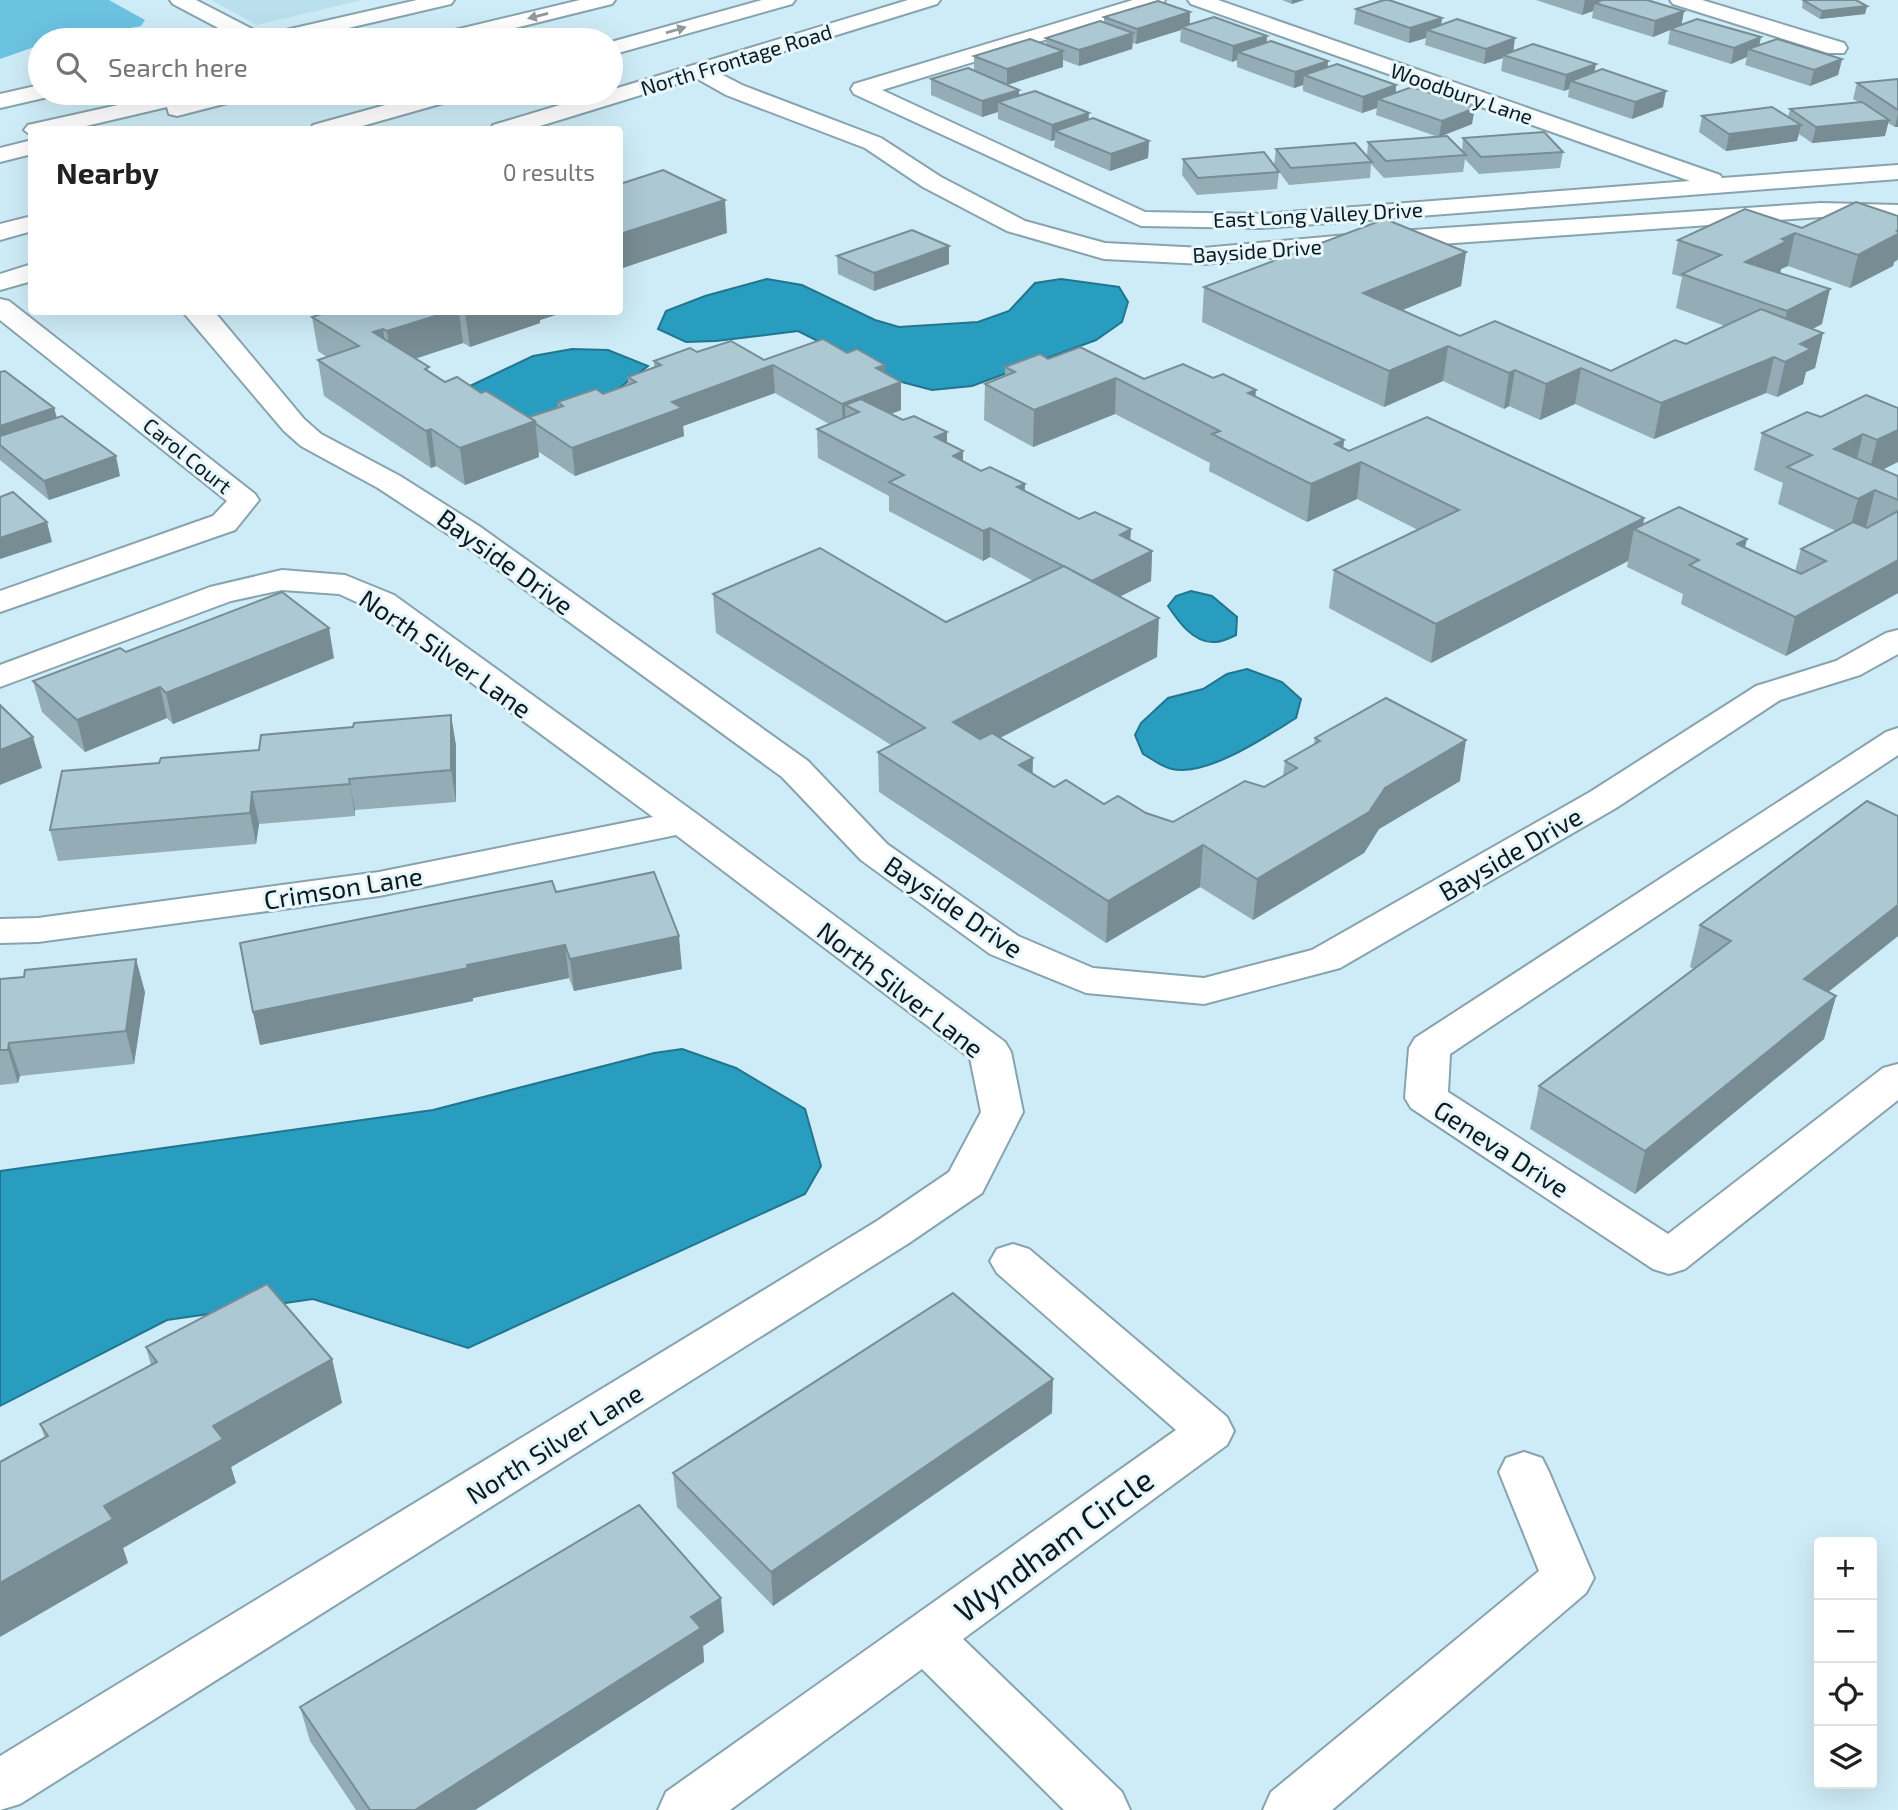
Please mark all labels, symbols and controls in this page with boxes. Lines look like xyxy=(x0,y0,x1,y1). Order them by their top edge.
one-way arrow xyxy=(527,11,549,22)
street label: North Frontage Road xyxy=(637,18,835,100)
one-way arrow xyxy=(666,25,687,35)
search box xyxy=(28,28,623,105)
icon: search xyxy=(52,48,90,86)
text: Search here xyxy=(108,51,248,82)
street label: Woodbury Lane xyxy=(1388,57,1536,129)
text: Nearby xyxy=(56,154,159,190)
text: 0 results xyxy=(503,158,595,186)
street label: East Long Valley Drive xyxy=(1212,196,1424,232)
street label: Bayside Drive xyxy=(1192,233,1322,267)
street label: Carol Court xyxy=(139,412,237,498)
street label: Bayside Drive xyxy=(432,501,580,621)
street label: North Silver Lane xyxy=(354,582,538,724)
street label: Bayside Drive xyxy=(1433,800,1587,906)
street label: Bayside Drive xyxy=(879,848,1029,964)
street label: Crimson Lane xyxy=(262,859,424,915)
street label: North Silver Lane xyxy=(812,914,990,1064)
street label: Geneva Drive xyxy=(1429,1093,1575,1203)
street label: North Silver Lane xyxy=(460,1376,648,1510)
street label: Wyndham Circle xyxy=(946,1459,1160,1629)
map controls xyxy=(1814,1537,1877,1789)
button: + xyxy=(1814,1537,1877,1600)
button: − xyxy=(1814,1600,1877,1663)
button: locate xyxy=(1814,1663,1877,1726)
button: layers xyxy=(1814,1726,1877,1789)

